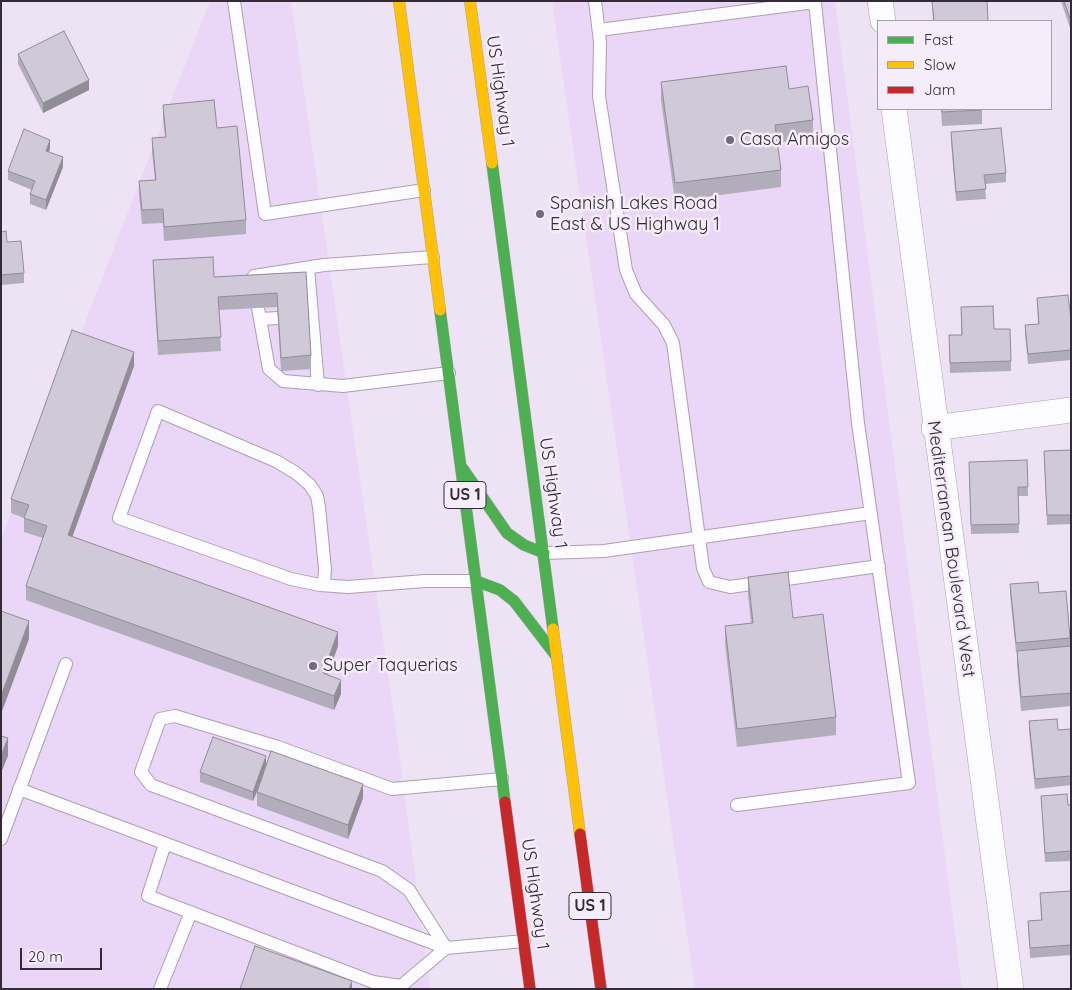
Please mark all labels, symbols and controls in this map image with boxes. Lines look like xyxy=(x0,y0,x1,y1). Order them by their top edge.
legend xyxy=(877,20,1052,110)
text: Fast xyxy=(924,30,953,49)
street label: US Highway 1 xyxy=(481,34,519,148)
text: Slow xyxy=(924,55,956,74)
text: Jam xyxy=(924,80,955,99)
place label: Casa Amigos xyxy=(740,129,849,151)
marker: Casa Amigos xyxy=(724,134,736,146)
place label: Spanish Lakes Road East & US Highway 1 xyxy=(550,193,720,235)
marker: Spanish Lakes Road East & US Highway 1 xyxy=(534,208,546,220)
street label: Mediterranean Boulevard West xyxy=(922,419,980,679)
street label: US Highway 1 xyxy=(534,436,572,550)
road number: US 1 xyxy=(444,482,486,508)
place label: Super Taquerias xyxy=(323,655,458,677)
marker: Super Taquerias xyxy=(307,660,319,672)
street label: US Highway 1 xyxy=(516,837,554,951)
road number: US 1 xyxy=(569,892,611,919)
scale bar xyxy=(22,938,105,970)
text: 20 m xyxy=(28,947,63,966)

